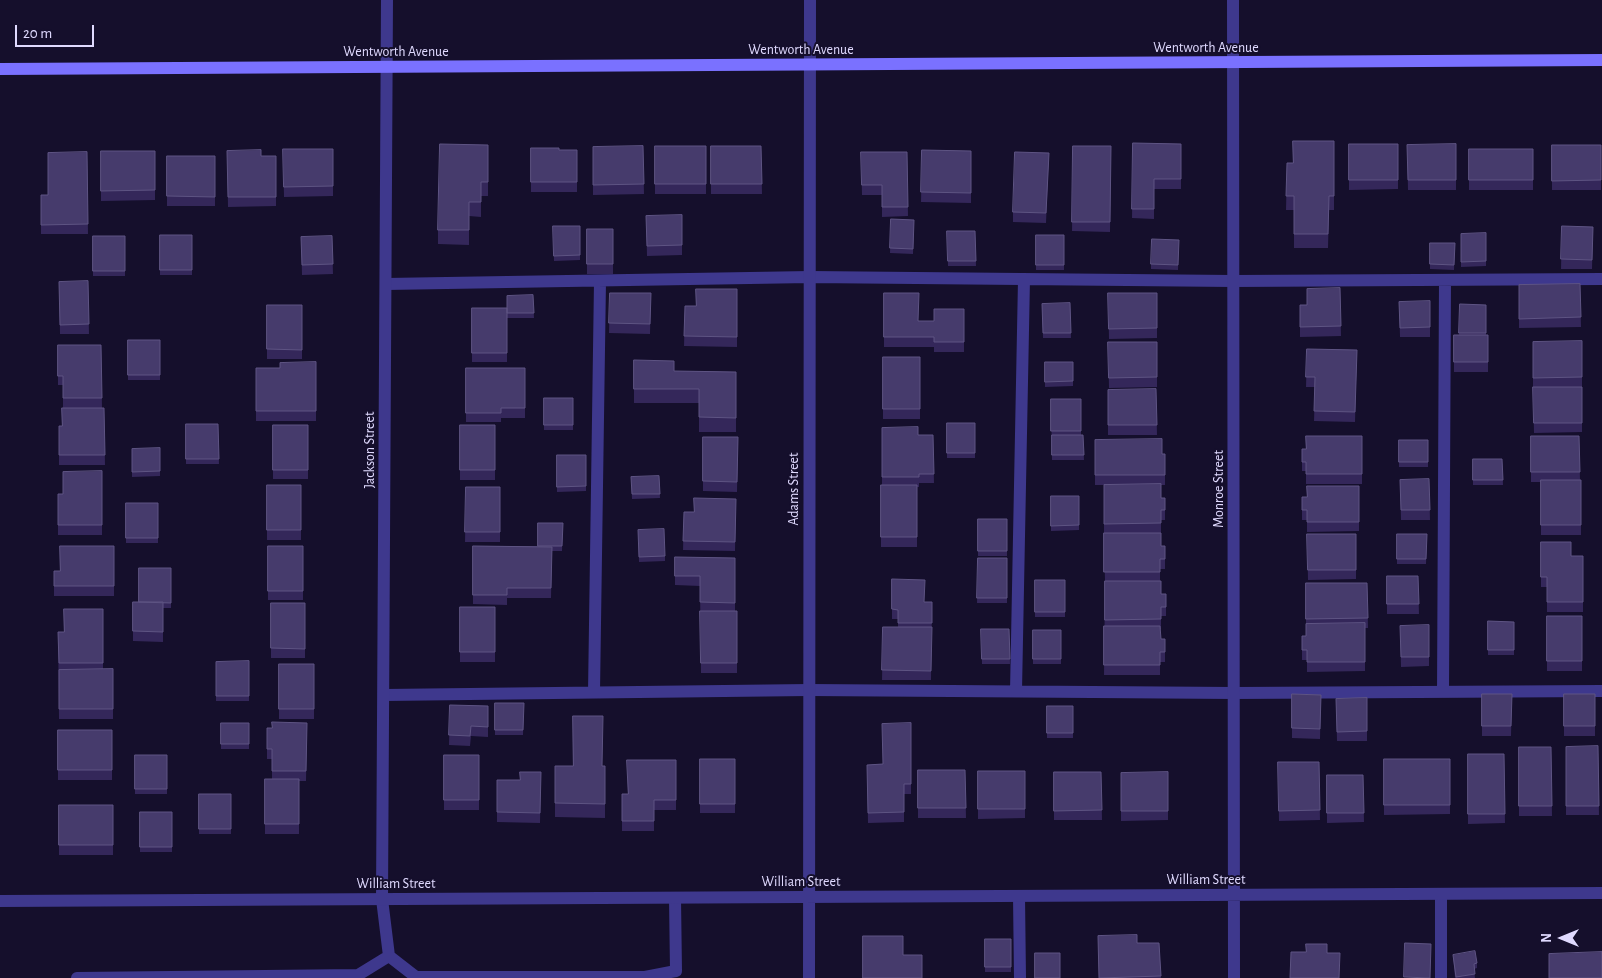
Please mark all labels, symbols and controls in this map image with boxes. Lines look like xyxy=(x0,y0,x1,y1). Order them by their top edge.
scale bar xyxy=(18,15,96,47)
text: 20 m xyxy=(23,26,52,41)
street label: Wentworth Avenue xyxy=(1153,40,1259,56)
street label: Wentworth Avenue xyxy=(748,42,854,58)
street label: Wentworth Avenue xyxy=(343,44,449,60)
street label: Jackson Street xyxy=(362,412,378,488)
street label: Monroe Street xyxy=(1211,450,1227,528)
street label: Adams Street xyxy=(786,452,802,526)
street label: William Street xyxy=(1167,872,1245,888)
street label: William Street xyxy=(762,874,840,890)
street label: William Street xyxy=(357,876,435,892)
north arrow xyxy=(1537,913,1587,963)
text: N xyxy=(1540,933,1554,943)

